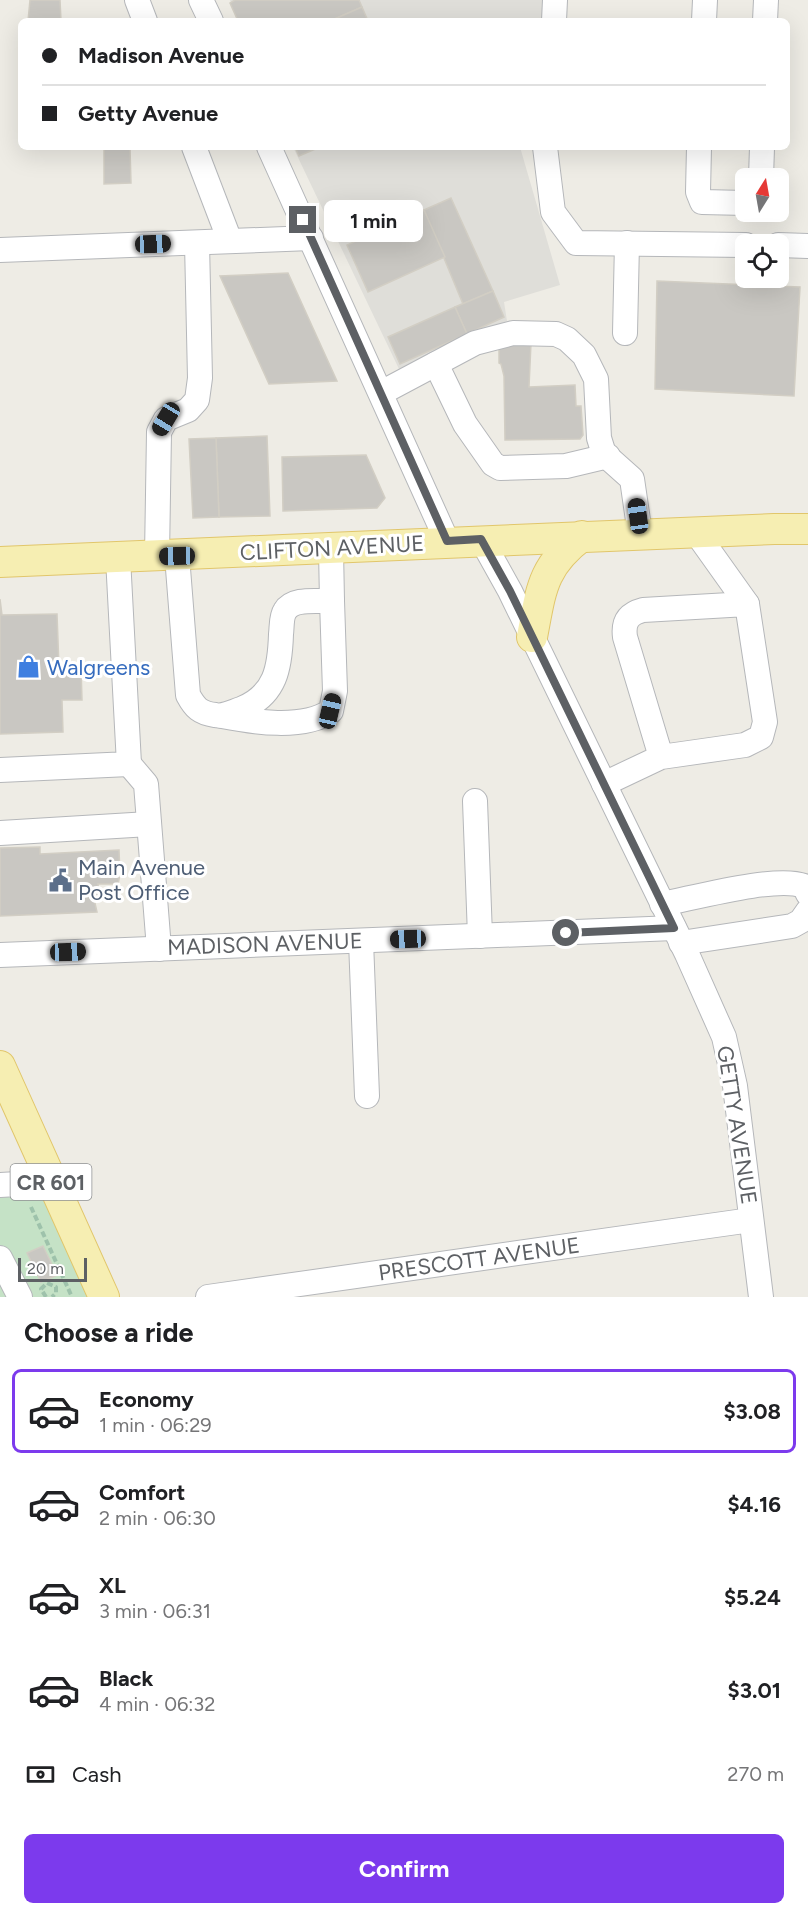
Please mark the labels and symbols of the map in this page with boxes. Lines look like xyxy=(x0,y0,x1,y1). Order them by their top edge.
north arrow xyxy=(735,168,789,222)
callout: 1 min xyxy=(324,199,423,241)
route end xyxy=(289,206,316,233)
car xyxy=(135,234,171,254)
car xyxy=(149,399,183,439)
car xyxy=(627,497,649,535)
street label: CLIFTON AVENUE xyxy=(239,530,425,566)
car xyxy=(159,547,195,565)
shop icon: Walgreens xyxy=(16,654,42,680)
place label: Walgreens xyxy=(47,654,150,681)
car xyxy=(317,691,343,731)
place label: Main Avenue Post Office xyxy=(78,854,205,906)
public building icon: Main Avenue Post Office xyxy=(47,867,73,893)
route start xyxy=(552,919,579,946)
street label: MADISON AVENUE xyxy=(167,927,363,961)
car xyxy=(390,929,426,949)
car xyxy=(50,942,86,962)
street label: GETTY AVENUE xyxy=(711,1044,763,1206)
road number: CR 601 xyxy=(10,1164,92,1200)
street label: PRESCOTT AVENUE xyxy=(376,1231,582,1287)
scale bar xyxy=(18,1255,87,1282)

